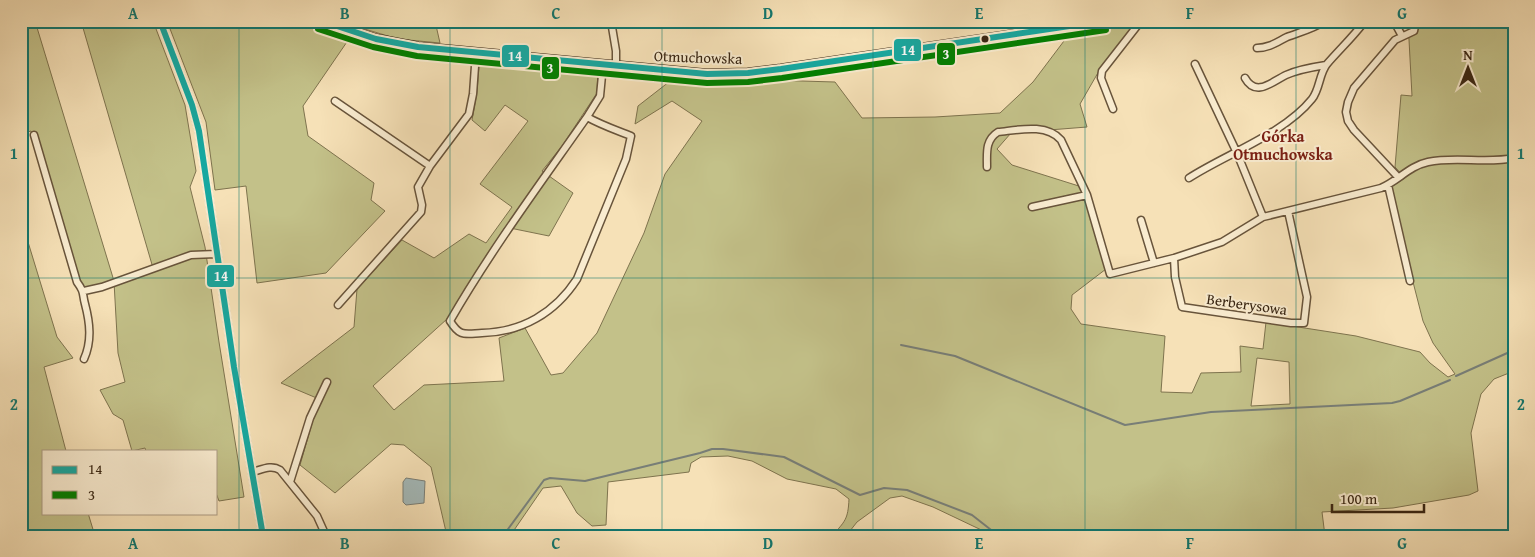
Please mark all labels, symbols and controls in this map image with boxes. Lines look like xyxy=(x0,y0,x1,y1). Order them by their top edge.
text: A xyxy=(128,1,139,25)
text: B xyxy=(340,1,350,25)
text: C xyxy=(551,1,561,25)
text: D xyxy=(763,1,773,25)
text: E xyxy=(975,1,984,25)
text: F xyxy=(1186,1,1194,25)
text: G xyxy=(1397,1,1407,25)
unlabelled marker xyxy=(980,34,990,44)
line badge: 14 xyxy=(893,38,922,62)
text: 14 xyxy=(901,40,915,60)
line badge: 3 xyxy=(936,42,956,66)
north arrow xyxy=(1442,42,1492,92)
line badge: 14 xyxy=(501,44,530,68)
text: 3 xyxy=(942,44,950,64)
street label: Otmuchowska xyxy=(653,45,743,69)
text: N xyxy=(1463,45,1473,65)
text: 14 xyxy=(508,46,522,66)
line badge: 3 xyxy=(541,56,560,80)
text: 3 xyxy=(546,58,554,78)
district label: Górka Otmuchowska xyxy=(1233,124,1334,166)
text: 1 xyxy=(10,141,18,165)
text: 1 xyxy=(1517,141,1525,165)
line badge: 14 xyxy=(206,264,235,288)
text: 14 xyxy=(214,266,228,286)
street label: Berberysowa xyxy=(1205,288,1289,320)
text: 2 xyxy=(10,392,18,416)
text: 2 xyxy=(1517,392,1525,416)
legend xyxy=(42,450,218,514)
text: 14 xyxy=(88,458,102,479)
scale bar xyxy=(1332,482,1425,514)
text: 3 xyxy=(88,484,95,505)
text: 100 m xyxy=(1340,488,1378,509)
text: A xyxy=(128,531,139,555)
text: B xyxy=(340,531,350,555)
text: C xyxy=(551,531,561,555)
text: D xyxy=(763,531,773,555)
text: E xyxy=(975,531,984,555)
text: F xyxy=(1186,531,1194,555)
text: G xyxy=(1397,531,1407,555)

